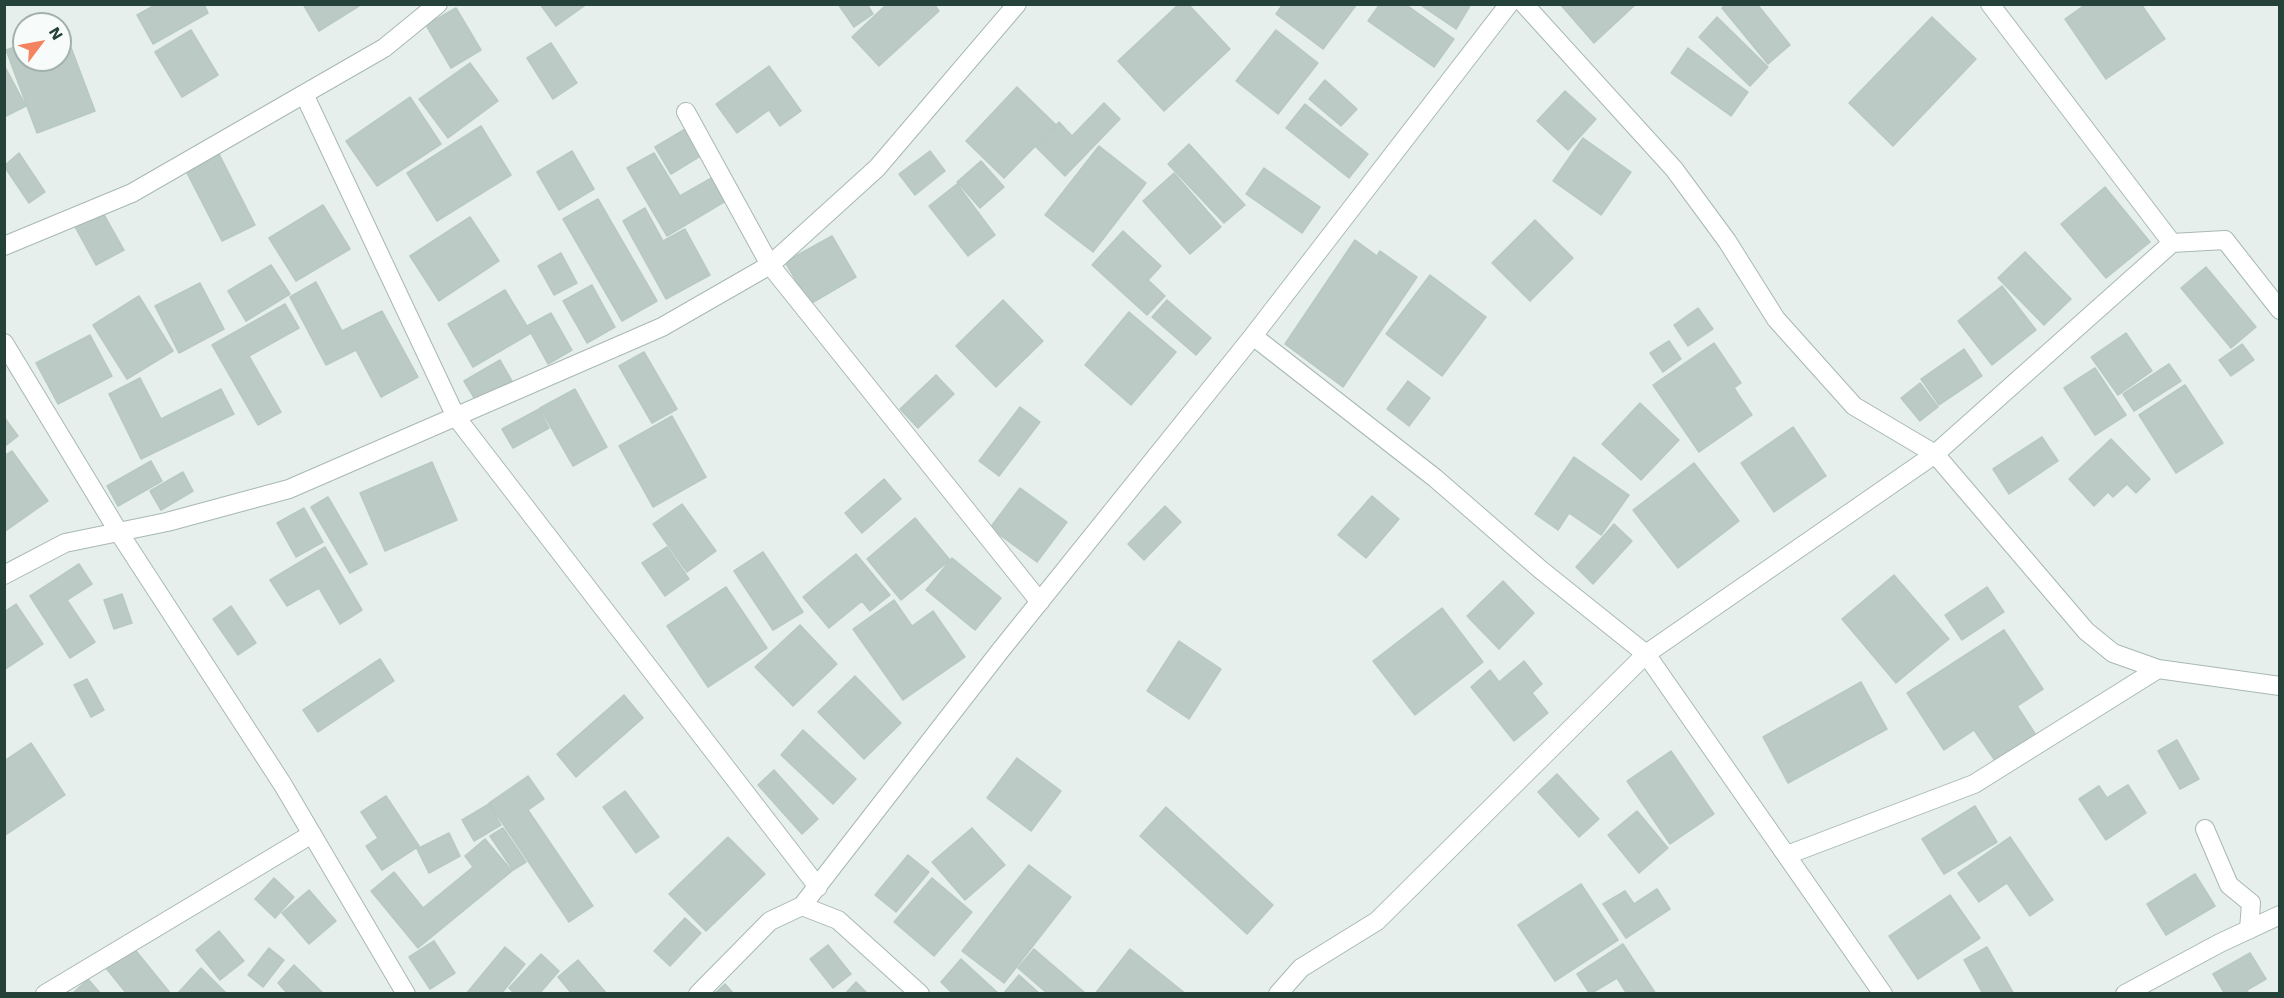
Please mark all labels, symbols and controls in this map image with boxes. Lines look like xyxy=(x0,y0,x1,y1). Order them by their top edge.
north arrow xyxy=(12,12,72,72)
text: N xyxy=(45,23,67,43)

